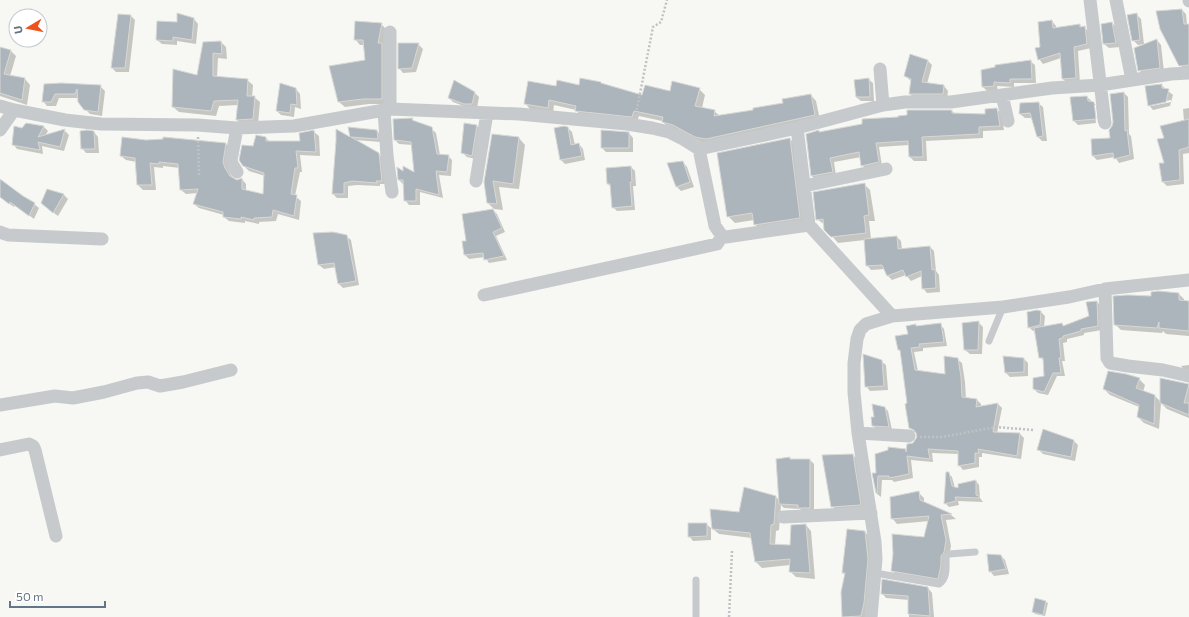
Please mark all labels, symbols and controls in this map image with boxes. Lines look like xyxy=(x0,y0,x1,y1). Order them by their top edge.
north arrow xyxy=(8,8,48,48)
text: U xyxy=(11,25,25,35)
scale bar xyxy=(10,583,105,609)
text: 50 m xyxy=(16,589,44,603)

